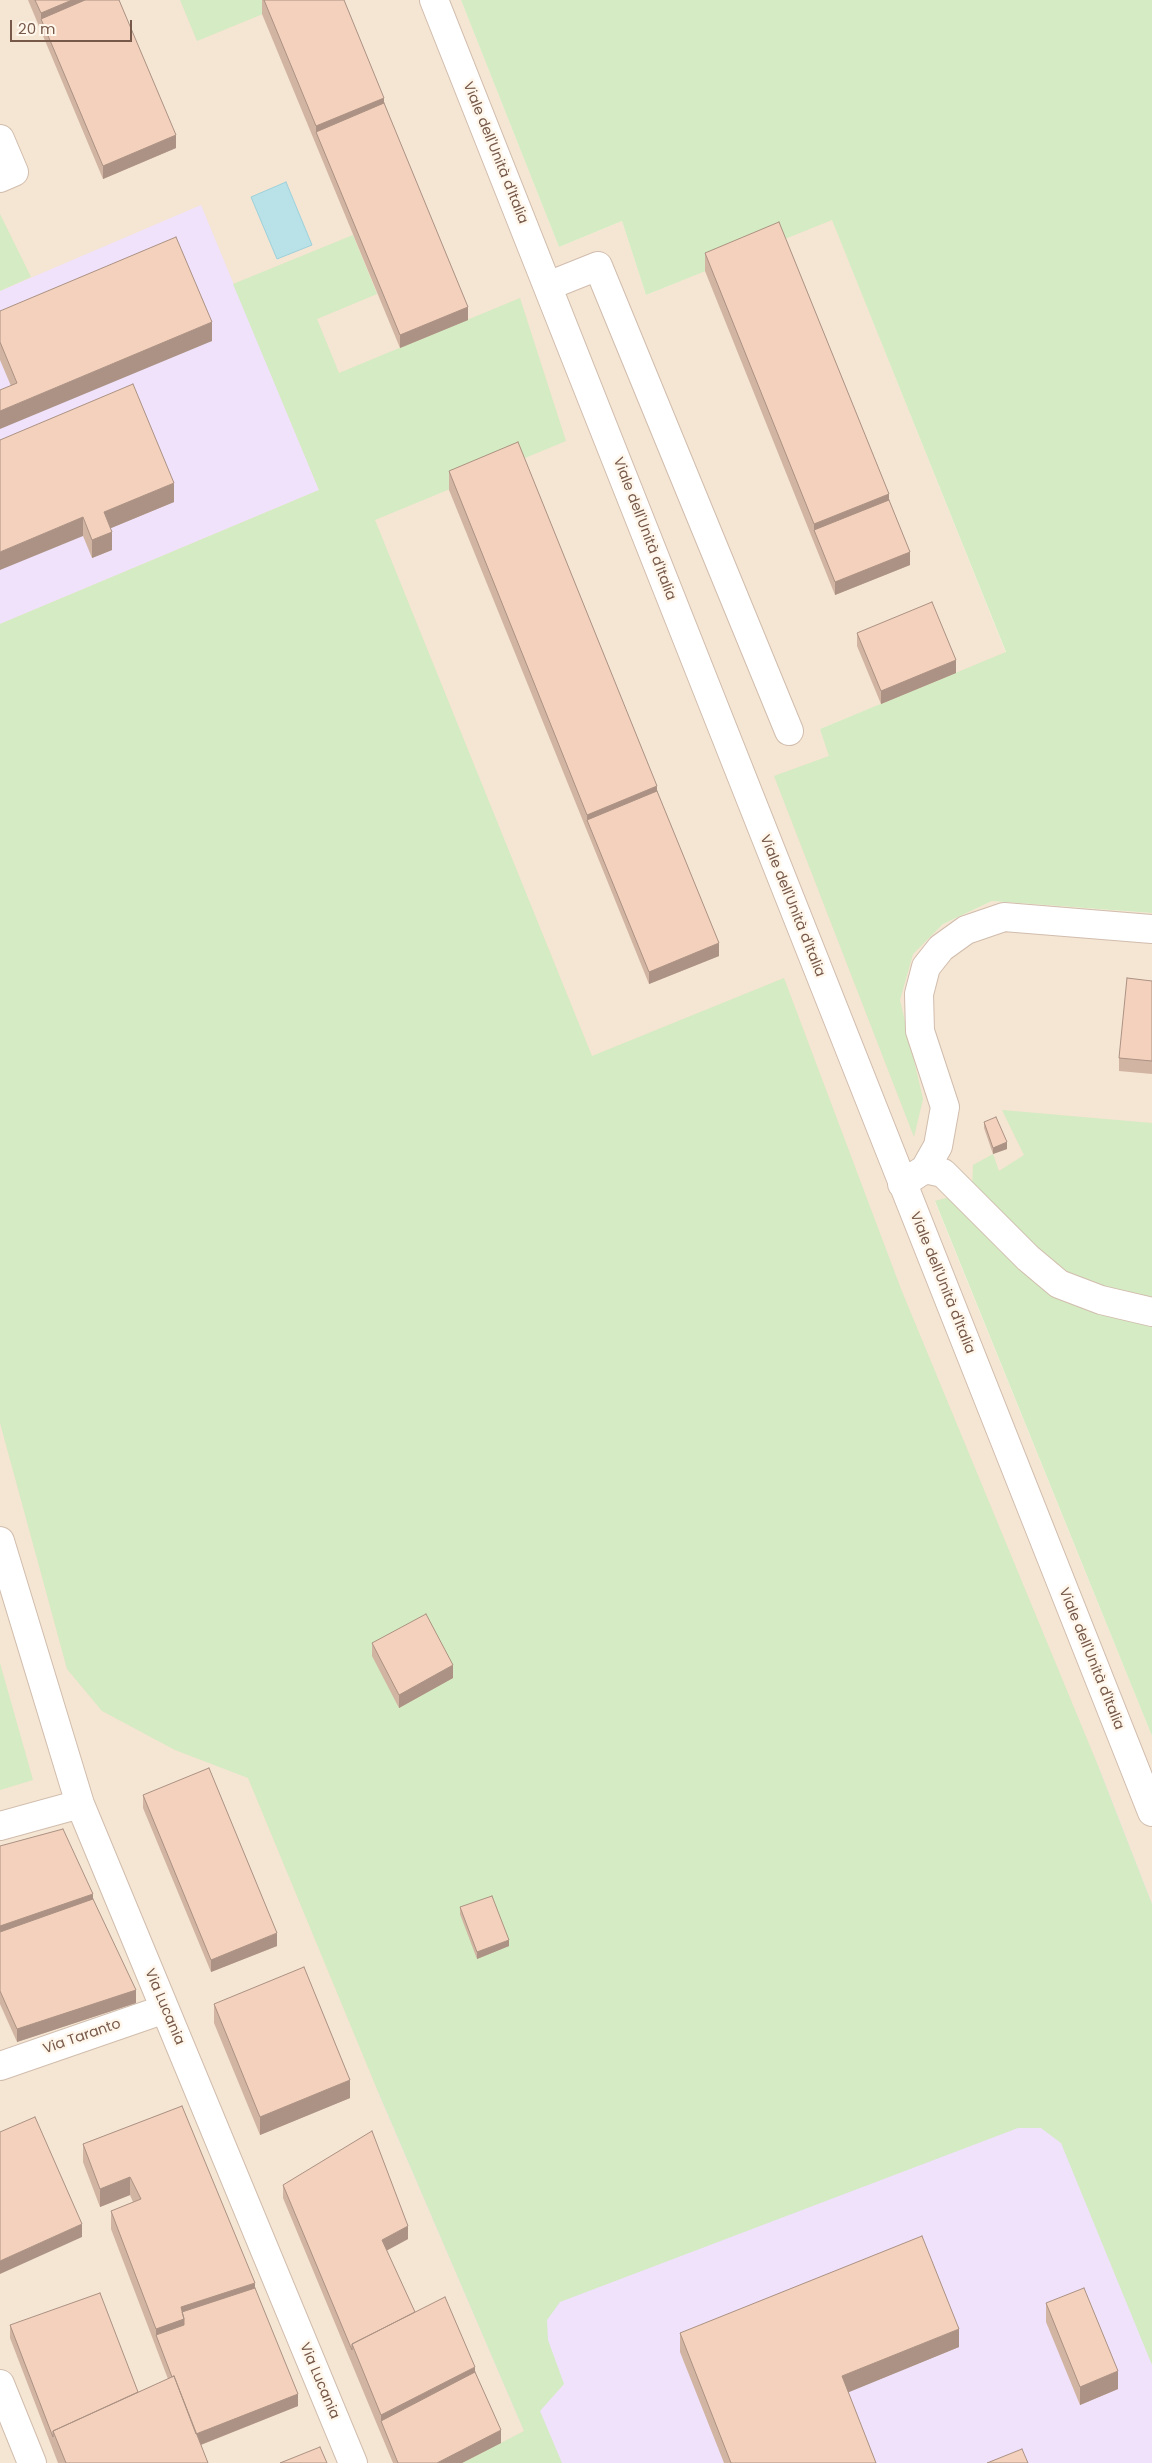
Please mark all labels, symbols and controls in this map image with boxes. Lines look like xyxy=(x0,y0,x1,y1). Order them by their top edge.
scale bar xyxy=(12,10,135,42)
text: 20 m xyxy=(18,18,56,39)
street label: Viale dell'Unità d'Italia xyxy=(459,80,531,226)
street label: Viale dell'Unità d'Italia xyxy=(609,455,679,603)
street label: Viale dell'Unità d'Italia xyxy=(756,833,828,979)
street label: Viale dell'Unità d'Italia xyxy=(906,1210,978,1356)
street label: Viale dell'Unità d'Italia xyxy=(1055,1586,1127,1732)
street label: Via Lucania xyxy=(140,1966,188,2048)
street label: Via Taranto xyxy=(41,2016,123,2058)
street label: Via Lucania xyxy=(295,2340,343,2422)

